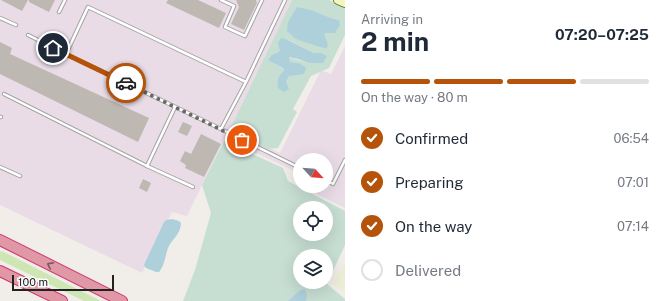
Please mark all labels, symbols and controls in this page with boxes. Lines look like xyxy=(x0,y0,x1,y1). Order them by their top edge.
text: Arriving in xyxy=(361,12,423,27)
text: 2 min xyxy=(361,26,429,57)
text: 07:20–07:25 xyxy=(555,26,649,43)
pin xyxy=(36,31,70,65)
icon: home xyxy=(42,37,64,59)
courier xyxy=(106,63,146,103)
icon: car xyxy=(115,72,137,94)
text: On the way · 80 m xyxy=(361,90,468,105)
pin xyxy=(225,123,259,157)
icon: check xyxy=(361,127,383,149)
icon: bag xyxy=(231,129,253,151)
text: Confirmed xyxy=(395,130,468,147)
text: 06:54 xyxy=(614,131,649,146)
north arrow xyxy=(293,153,333,193)
map controls xyxy=(293,153,333,289)
icon: check xyxy=(361,171,383,193)
text: Preparing xyxy=(395,174,464,191)
text: 07:01 xyxy=(617,175,649,190)
button: locate xyxy=(293,201,333,241)
icon: check xyxy=(361,215,383,237)
text: On the way xyxy=(395,218,472,235)
text: 07:14 xyxy=(617,219,649,234)
button: layers xyxy=(293,249,333,289)
one-way arrow xyxy=(46,262,54,270)
text: Delivered xyxy=(395,262,461,279)
scale bar xyxy=(12,273,114,292)
text: 100 m xyxy=(18,276,48,288)

